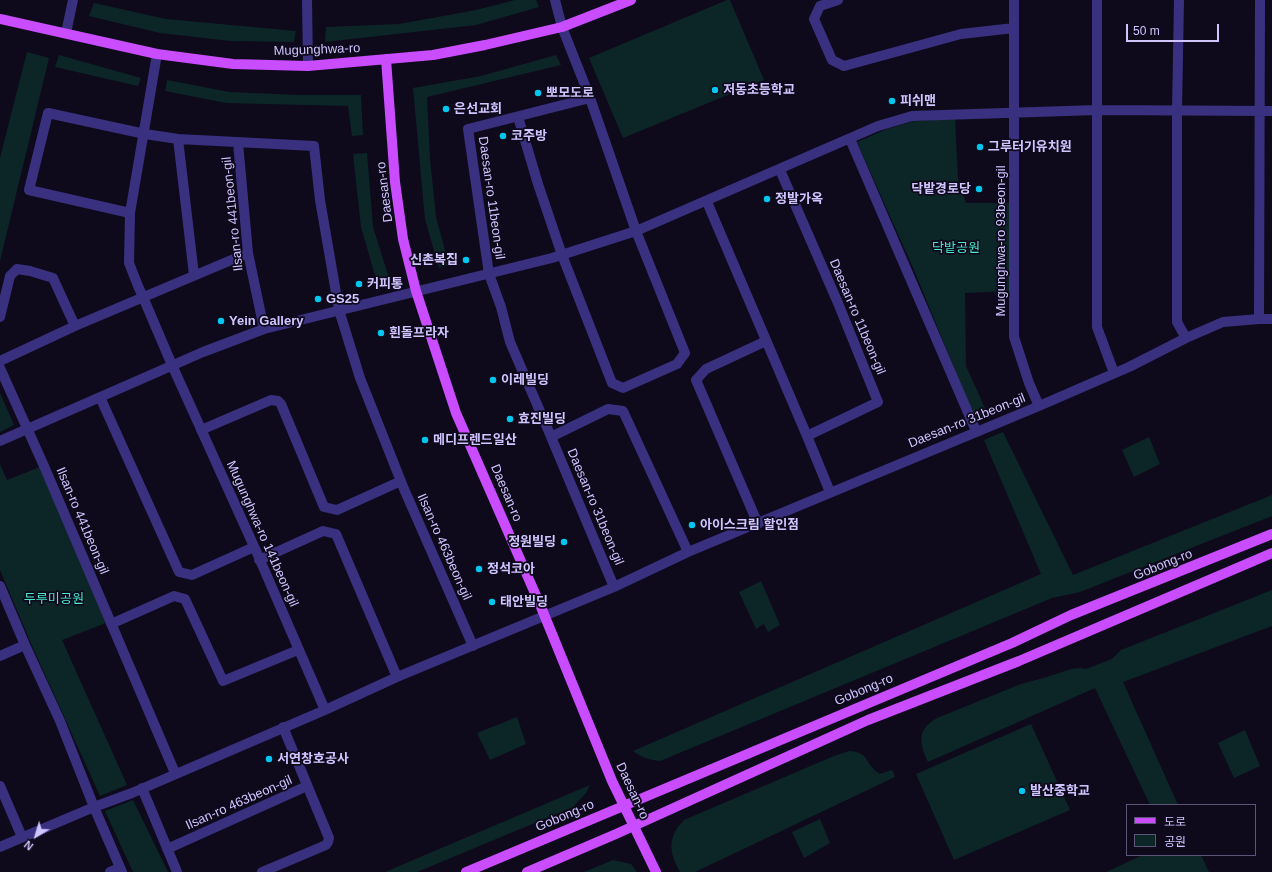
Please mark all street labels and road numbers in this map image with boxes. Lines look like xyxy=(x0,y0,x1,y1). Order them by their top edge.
street label: Mugunghwa-ro xyxy=(273,41,361,59)
street label: Daesan-ro 11beon-gil xyxy=(475,135,507,261)
street label: Ilsan-ro 441beon-gil xyxy=(219,156,247,272)
street label: Daesan-ro xyxy=(374,161,396,223)
street label: Mugunghwa-ro 93beon-gil xyxy=(993,165,1009,317)
street label: Daesan-ro 11beon-gil xyxy=(826,257,888,377)
street label: Daesan-ro 31beon-gil xyxy=(906,390,1028,452)
street label: Daesan-ro 31beon-gil xyxy=(563,446,627,568)
street label: Mugunghwa-ro 141beon-gil xyxy=(223,459,301,609)
street label: Daesan-ro xyxy=(487,462,525,524)
street label: Ilsan-ro 441beon-gil xyxy=(52,465,112,577)
street label: Ilsan-ro 463beon-gil xyxy=(414,491,474,603)
street label: Gobong-ro xyxy=(1131,546,1195,584)
street label: Gobong-ro xyxy=(832,671,896,709)
street label: Daesan-ro xyxy=(612,760,652,822)
street label: Ilsan-ro 463beon-gil xyxy=(183,773,295,833)
street label: Gobong-ro xyxy=(533,797,597,835)

